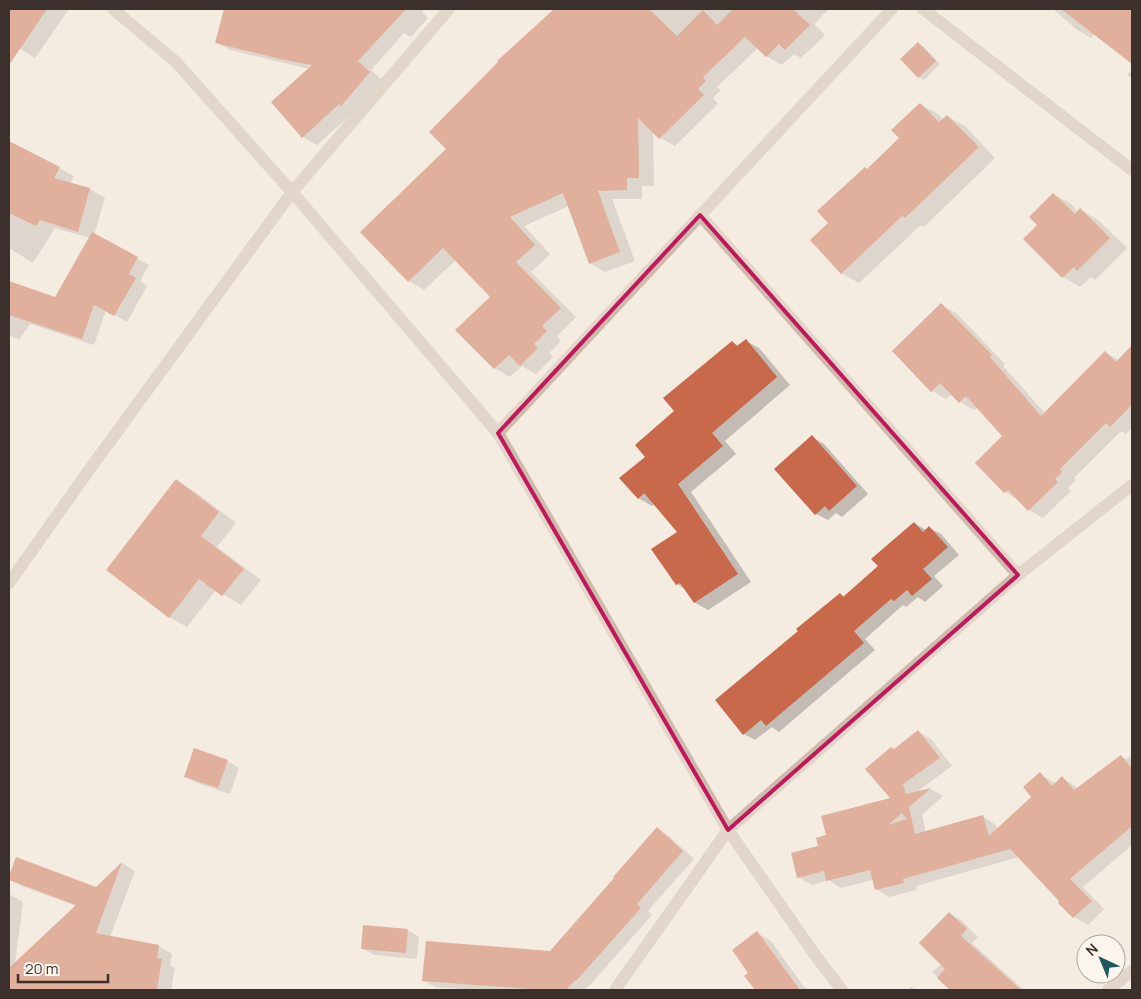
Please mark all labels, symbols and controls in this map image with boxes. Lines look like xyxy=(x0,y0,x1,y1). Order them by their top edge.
north arrow xyxy=(1076,934,1126,984)
text: N xyxy=(1081,939,1102,960)
scale bar xyxy=(18,952,108,984)
text: 20 m xyxy=(25,958,58,979)

